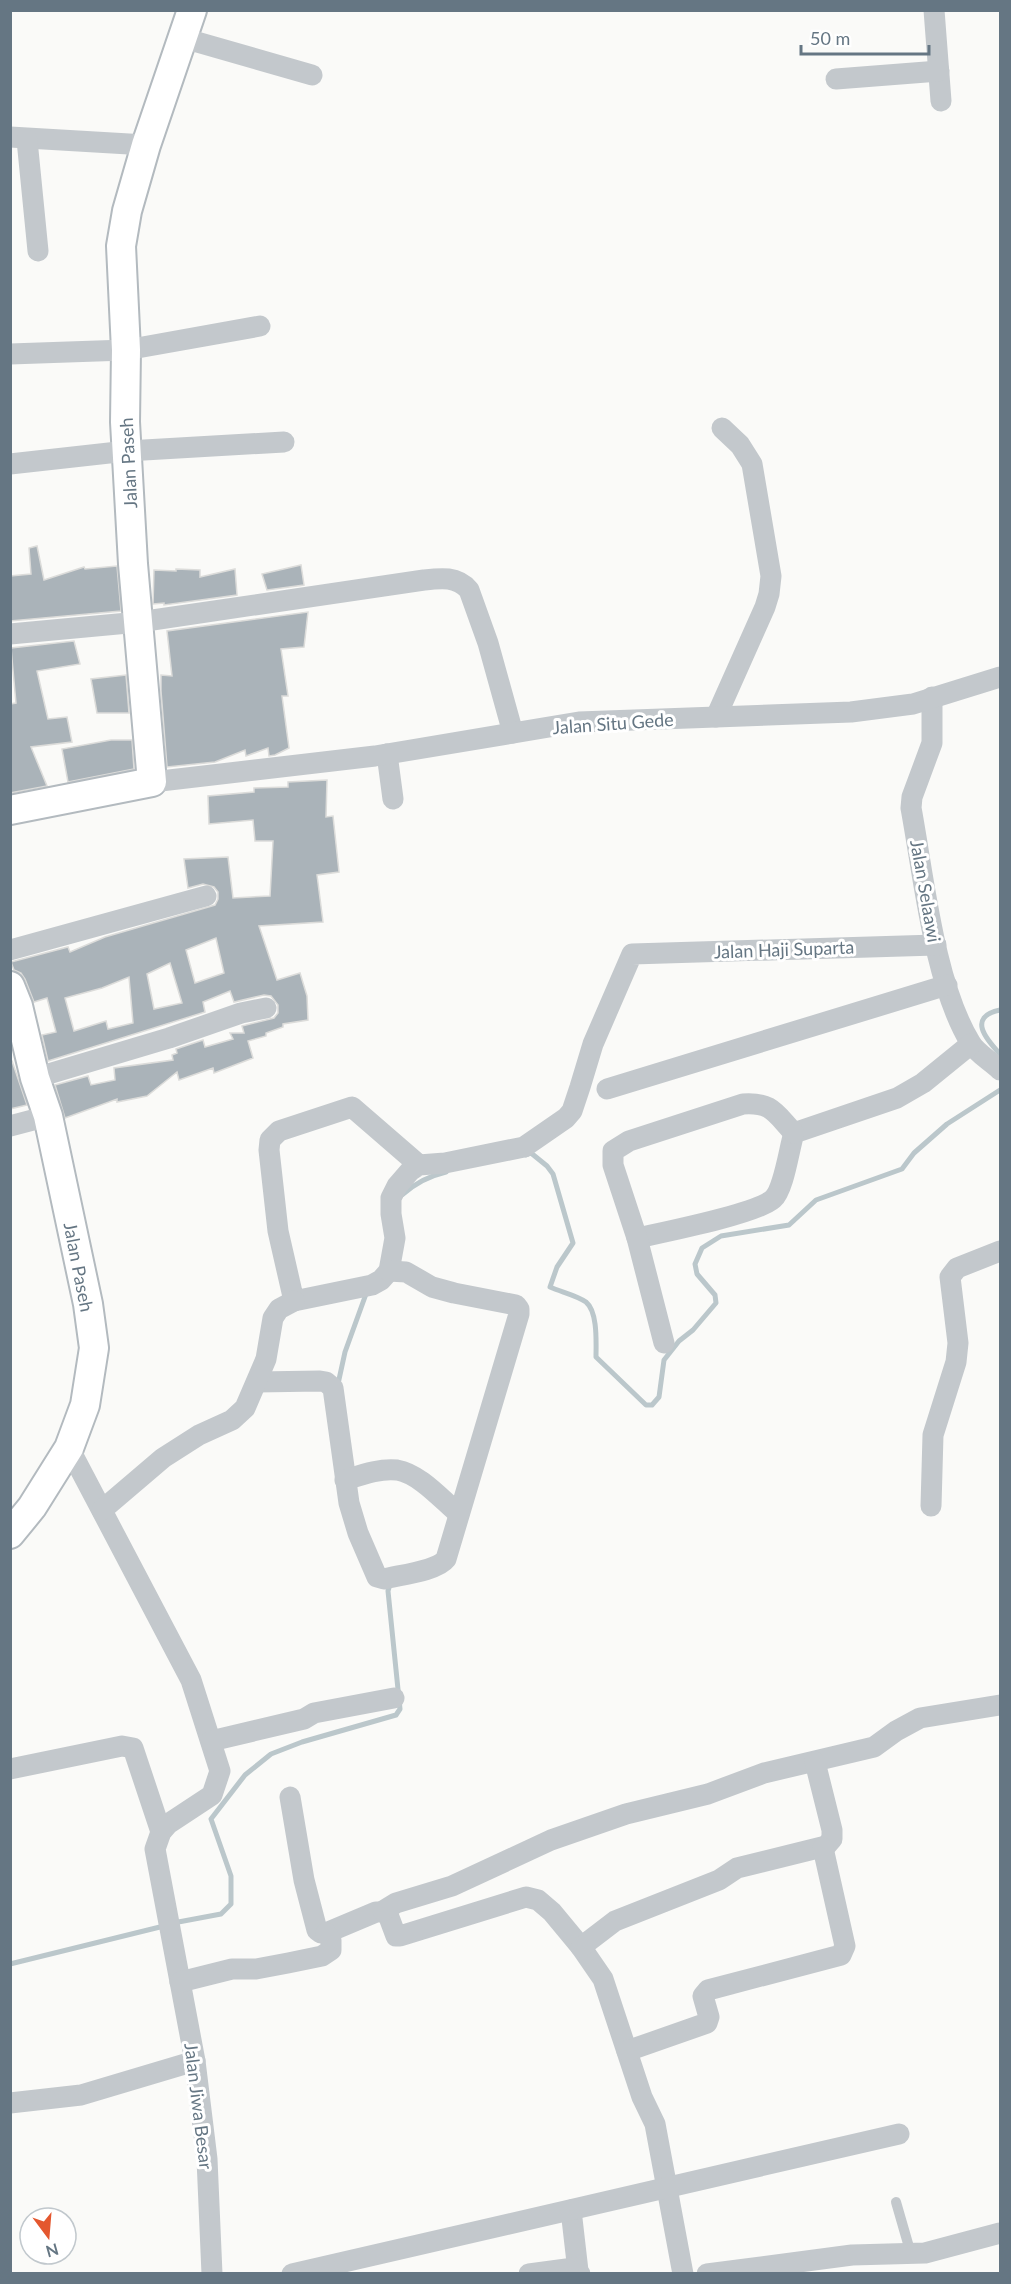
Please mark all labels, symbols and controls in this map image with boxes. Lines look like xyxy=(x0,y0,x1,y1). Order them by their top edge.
scale bar xyxy=(801,18,928,56)
text: 50 m xyxy=(810,27,850,49)
street label: Jalan Paseh xyxy=(115,417,141,509)
street label: Jalan Situ Gede xyxy=(552,708,674,738)
street label: Jalan Selaawi xyxy=(906,838,946,944)
street label: Jalan Haji Suparta xyxy=(714,936,854,962)
street label: Jalan Paseh xyxy=(60,1220,98,1314)
street label: Jalan Jiwa Besar xyxy=(180,2042,218,2171)
north arrow xyxy=(18,2206,78,2266)
text: N xyxy=(44,2240,61,2262)

